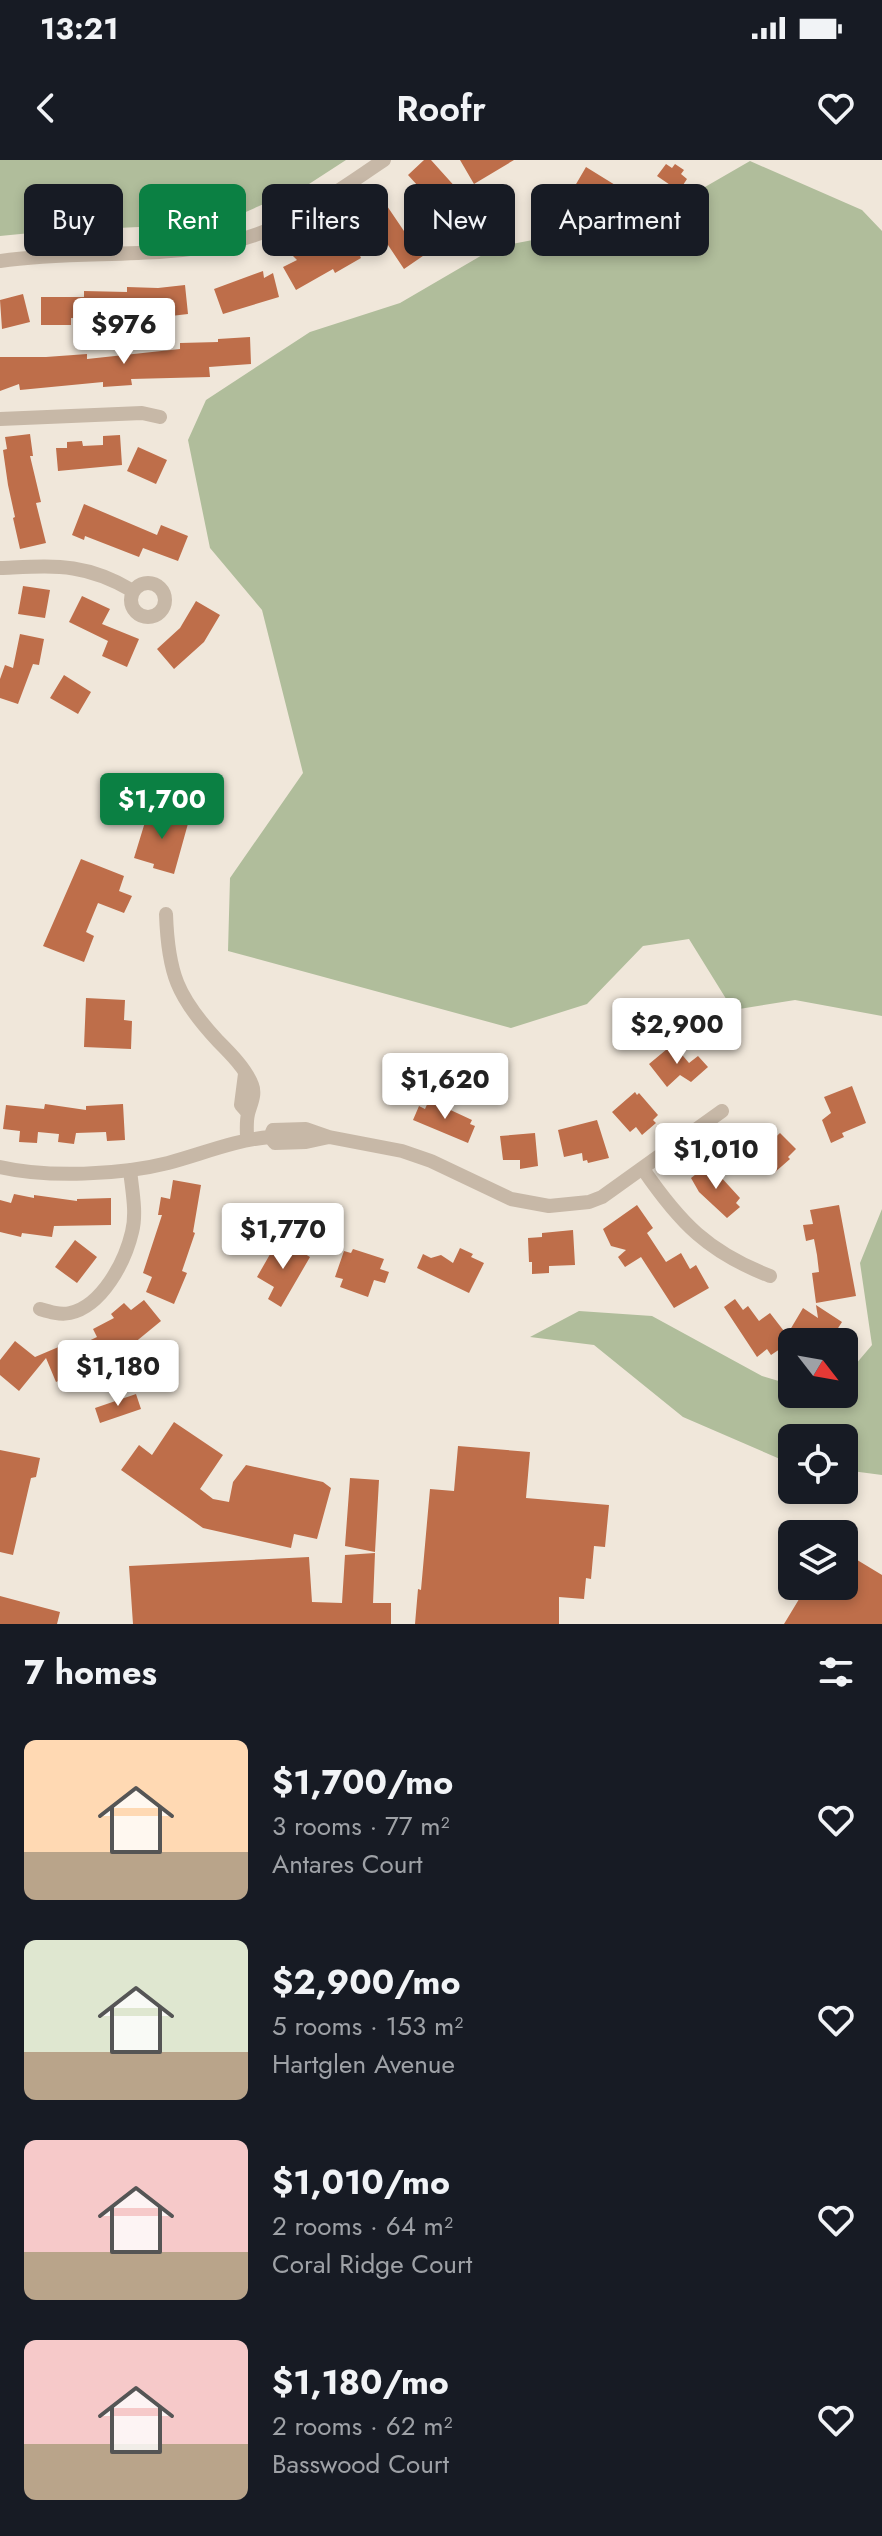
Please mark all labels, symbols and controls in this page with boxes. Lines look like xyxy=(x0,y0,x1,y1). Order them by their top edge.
text: 13:21 xyxy=(40,7,119,50)
text: Roofr xyxy=(396,82,486,134)
icon: back xyxy=(24,86,68,130)
icon: heart xyxy=(814,86,858,130)
chip: Buy xyxy=(24,184,123,256)
chip: Rent xyxy=(139,184,246,256)
chip: Filters xyxy=(262,184,388,256)
chip: New xyxy=(404,184,515,256)
chip: Apartment xyxy=(531,184,709,256)
pin: $976 xyxy=(77,298,171,366)
text: $976 xyxy=(91,305,157,343)
pin: $1,700 xyxy=(97,773,227,841)
text: $1,700 xyxy=(118,780,206,818)
pin: $2,900 xyxy=(612,998,742,1066)
text: $2,900 xyxy=(630,1005,724,1043)
pin: $1,620 xyxy=(380,1053,510,1121)
text: $1,620 xyxy=(400,1060,490,1098)
pin: $1,010 xyxy=(651,1123,781,1191)
text: $1,010 xyxy=(673,1130,759,1168)
pin: $1,770 xyxy=(218,1203,348,1271)
text: $1,770 xyxy=(240,1210,326,1248)
north arrow xyxy=(778,1328,858,1408)
map controls xyxy=(778,1328,858,1600)
pin: $1,180 xyxy=(53,1340,183,1408)
text: $1,180 xyxy=(76,1347,160,1385)
button: locate xyxy=(778,1424,858,1504)
button: layers xyxy=(778,1520,858,1600)
text: 7 homes xyxy=(24,1648,157,1697)
icon: filters xyxy=(814,1650,858,1694)
text: $1,700/mo xyxy=(272,1758,453,1807)
icon: home xyxy=(88,1772,184,1868)
icon: heart xyxy=(814,1798,858,1842)
text: 3 rooms · 77 m² xyxy=(272,1807,449,1845)
text: Antares Court xyxy=(272,1845,423,1883)
text: $2,900/mo xyxy=(272,1958,460,2007)
icon: home xyxy=(88,1972,184,2068)
icon: heart xyxy=(814,1998,858,2042)
text: 5 rooms · 153 m² xyxy=(272,2007,463,2045)
text: Hartglen Avenue xyxy=(272,2045,455,2083)
text: $1,010/mo xyxy=(272,2158,450,2207)
icon: home xyxy=(88,2172,184,2268)
icon: heart xyxy=(814,2198,858,2242)
text: 2 rooms · 64 m² xyxy=(272,2207,453,2245)
text: Coral Ridge Court xyxy=(272,2245,472,2283)
text: $1,180/mo xyxy=(272,2358,449,2407)
icon: home xyxy=(88,2372,184,2468)
icon: heart xyxy=(814,2398,858,2442)
text: 2 rooms · 62 m² xyxy=(272,2407,453,2445)
text: Basswood Court xyxy=(272,2445,449,2483)

